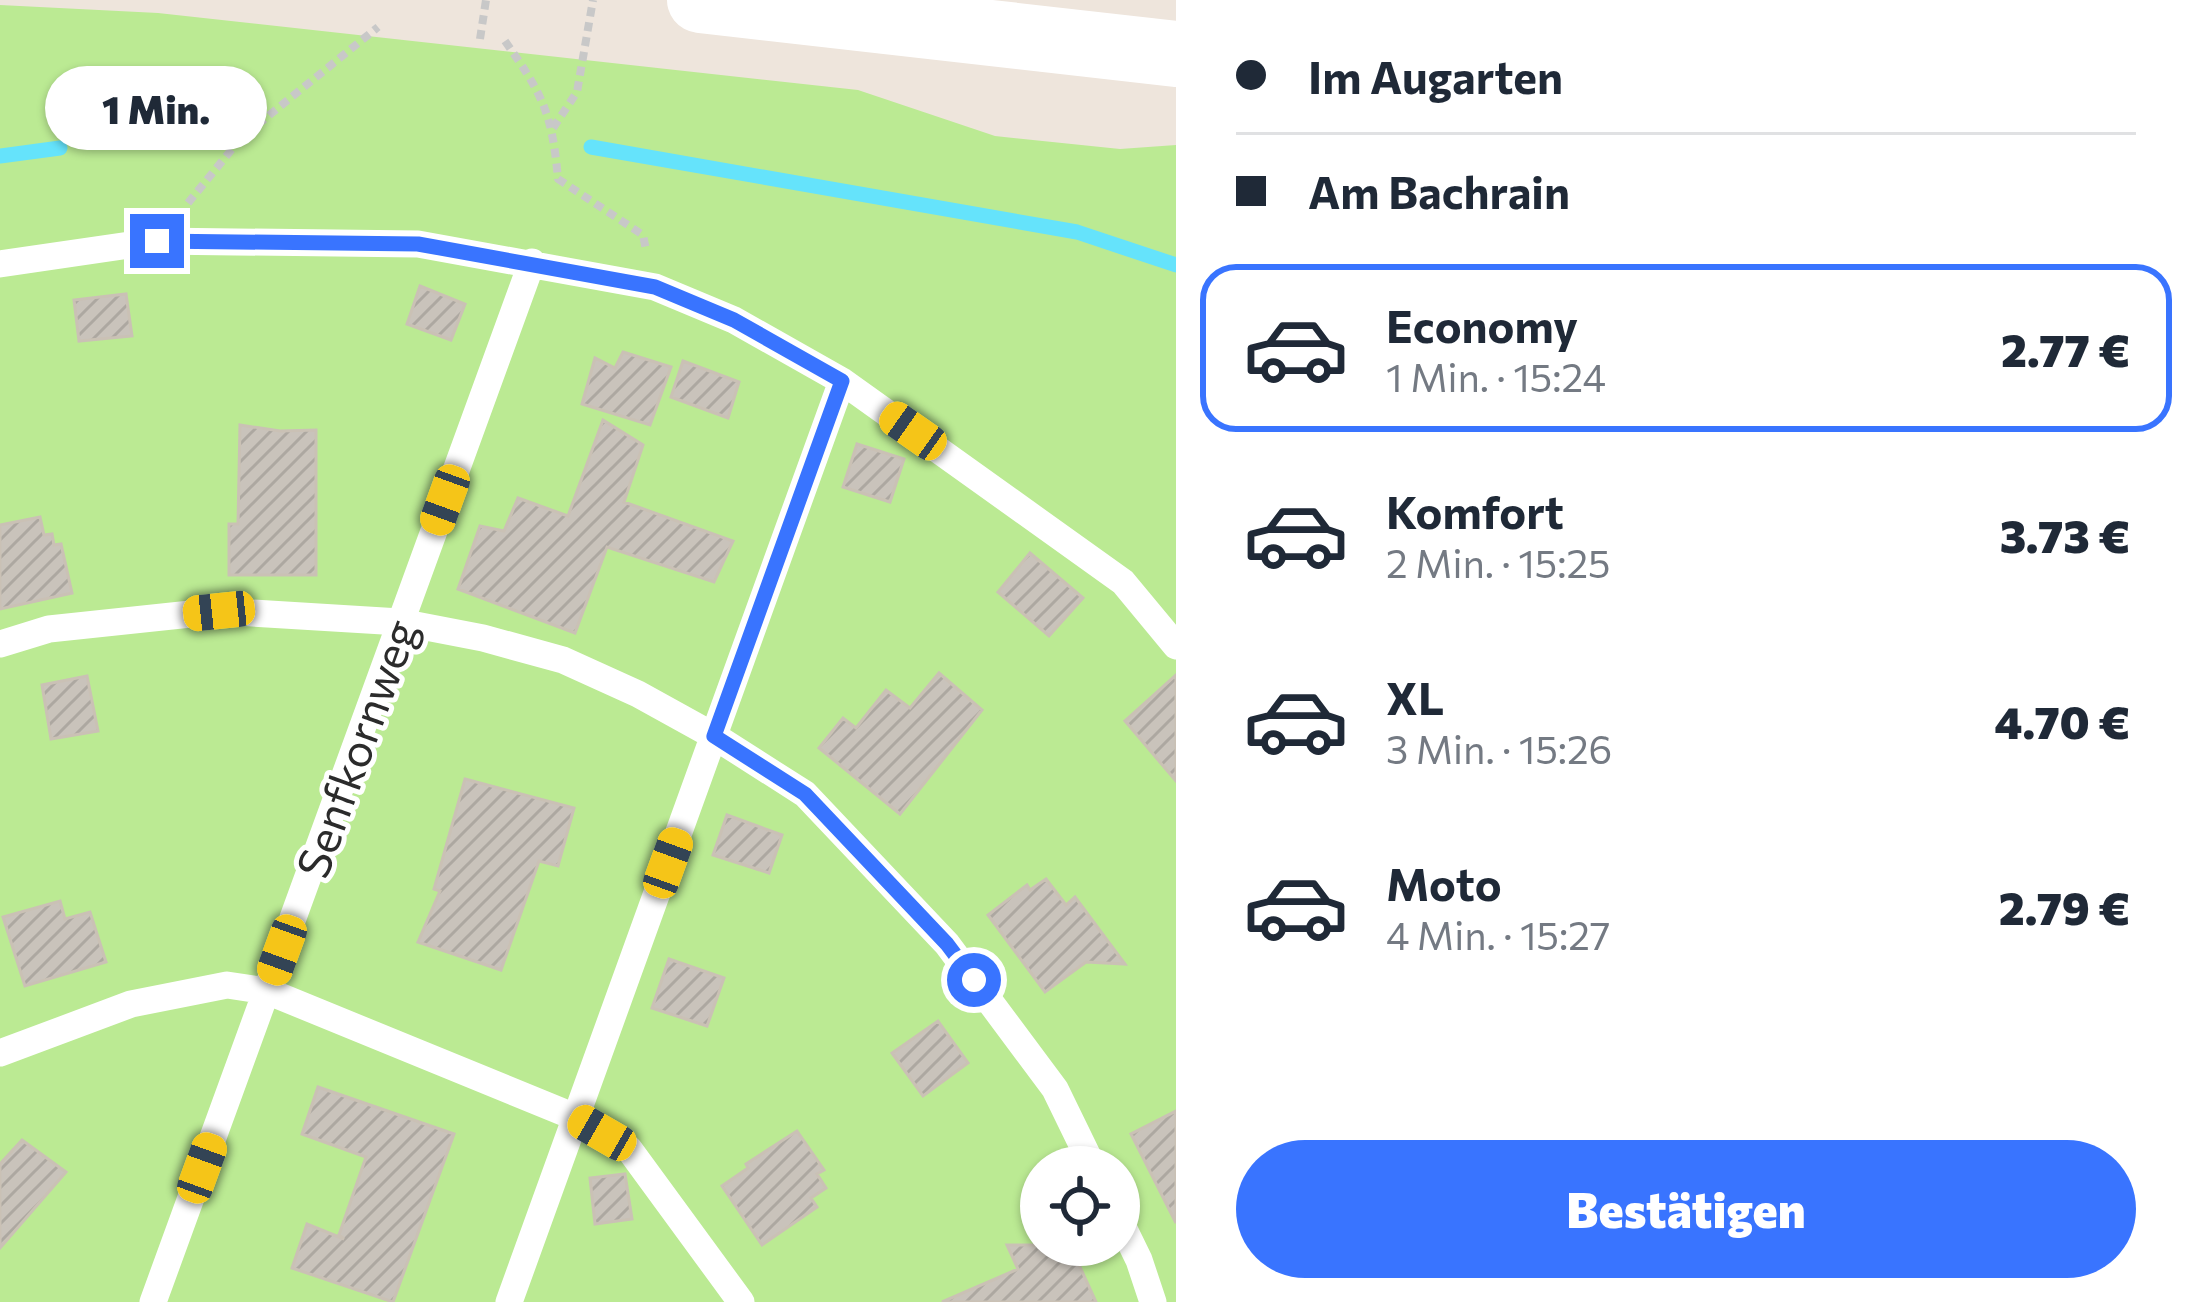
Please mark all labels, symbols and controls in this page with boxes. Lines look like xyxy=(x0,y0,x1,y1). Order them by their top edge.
text: Im Augarten xyxy=(1308,48,1563,103)
callout: 1 Min. xyxy=(46,67,268,151)
text: 1 Min. xyxy=(102,84,210,132)
text: Am Bachrain xyxy=(1308,163,1570,218)
route end xyxy=(130,214,184,268)
icon: car xyxy=(1242,294,1350,402)
text: Economy xyxy=(1386,297,1578,352)
text: 2.77 € xyxy=(2001,321,2130,376)
text: 1 Min. · 15:24 xyxy=(1386,352,1606,400)
car xyxy=(873,396,953,466)
car xyxy=(416,460,474,540)
icon: car xyxy=(1242,480,1350,588)
text: Komfort xyxy=(1386,483,1564,538)
text: 3.73 € xyxy=(2000,507,2130,562)
text: 2 Min. · 15:25 xyxy=(1386,538,1610,586)
car xyxy=(181,589,257,633)
street label: Senfkornweg xyxy=(283,611,427,885)
icon: car xyxy=(1242,666,1350,774)
text: XL xyxy=(1386,669,1444,724)
text: 4.70 € xyxy=(1995,693,2130,748)
text: 3 Min. · 15:26 xyxy=(1386,724,1612,772)
car xyxy=(639,823,697,903)
icon: car xyxy=(1242,852,1350,960)
text: Moto xyxy=(1386,855,1502,910)
text: 2.79 € xyxy=(1999,879,2130,934)
car xyxy=(253,910,311,990)
text: 4 Min. · 15:27 xyxy=(1386,910,1610,958)
route start xyxy=(947,953,1001,1007)
car xyxy=(562,1099,642,1167)
car xyxy=(173,1128,231,1208)
button: Bestätigen xyxy=(1236,1140,2136,1278)
map controls xyxy=(1020,1146,1140,1266)
button: locate xyxy=(1020,1146,1140,1266)

